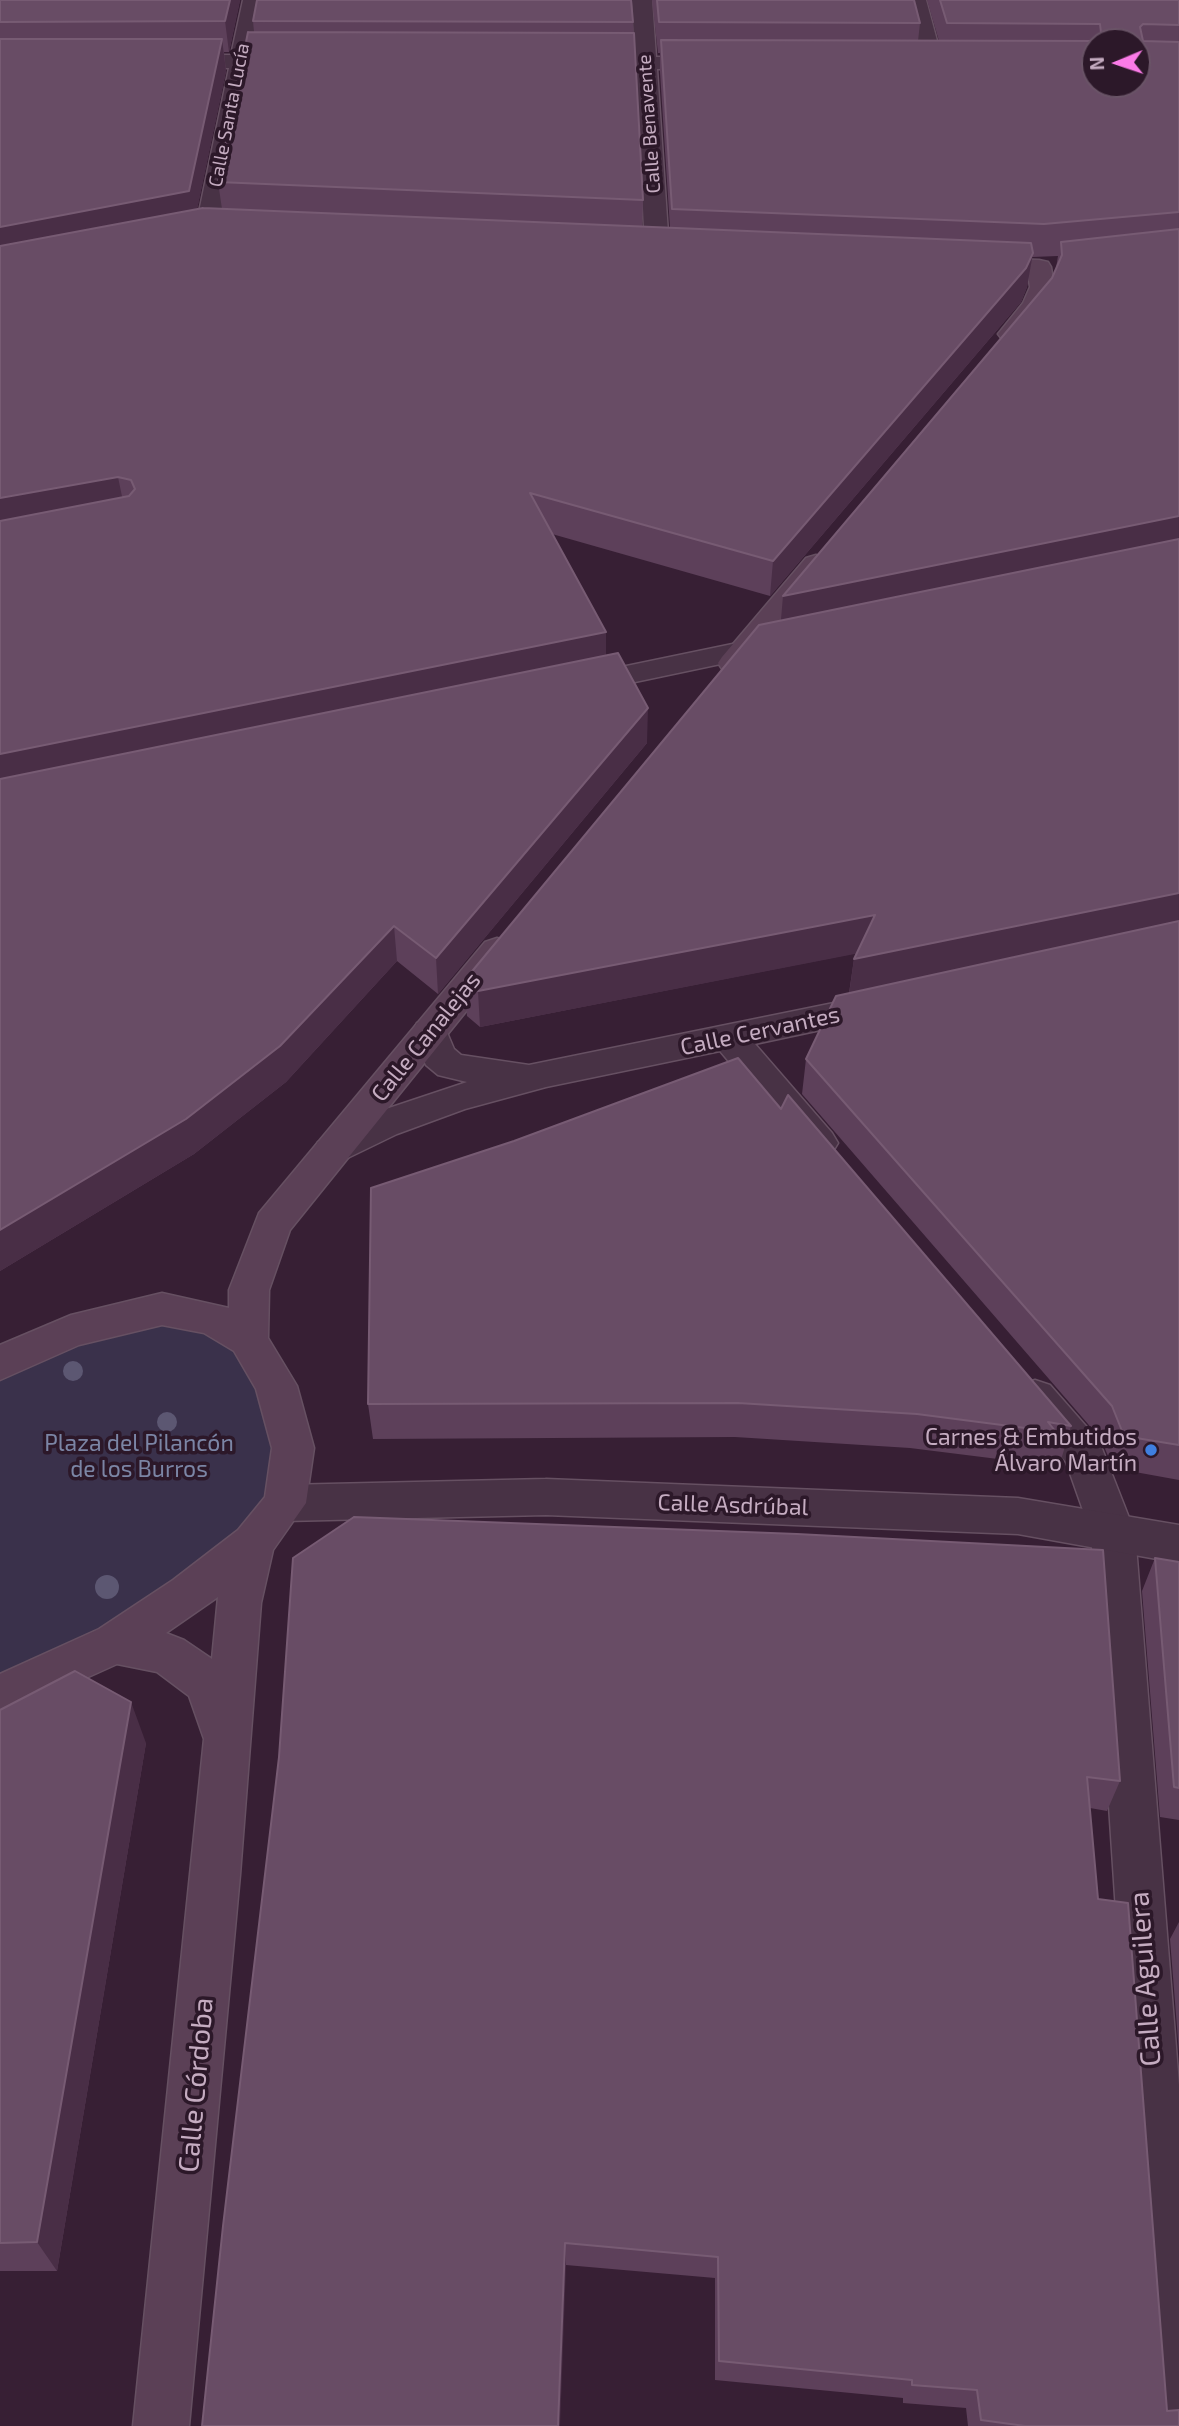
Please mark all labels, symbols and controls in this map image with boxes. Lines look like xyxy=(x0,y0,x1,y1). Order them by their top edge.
north arrow xyxy=(1081,28,1151,98)
street label: Calle Santa Lucía xyxy=(204,41,254,189)
street label: Calle Benavente xyxy=(633,54,665,194)
text: N xyxy=(1085,56,1108,71)
street label: Calle Canalejas xyxy=(366,967,486,1107)
street label: Calle Cervantes xyxy=(678,1001,842,1061)
place label: Carnes & Embutidos Álvaro Martín xyxy=(925,1423,1137,1477)
park label: Plaza del Pilancón de los Burros xyxy=(44,1429,234,1483)
marker: Carnes & Embutidos Álvaro Martín xyxy=(1143,1442,1159,1458)
street label: Calle Asdrúbal xyxy=(657,1489,809,1521)
street label: Calle Aguilera xyxy=(1122,1890,1168,2068)
street label: Calle Córdoba xyxy=(172,1996,220,2174)

